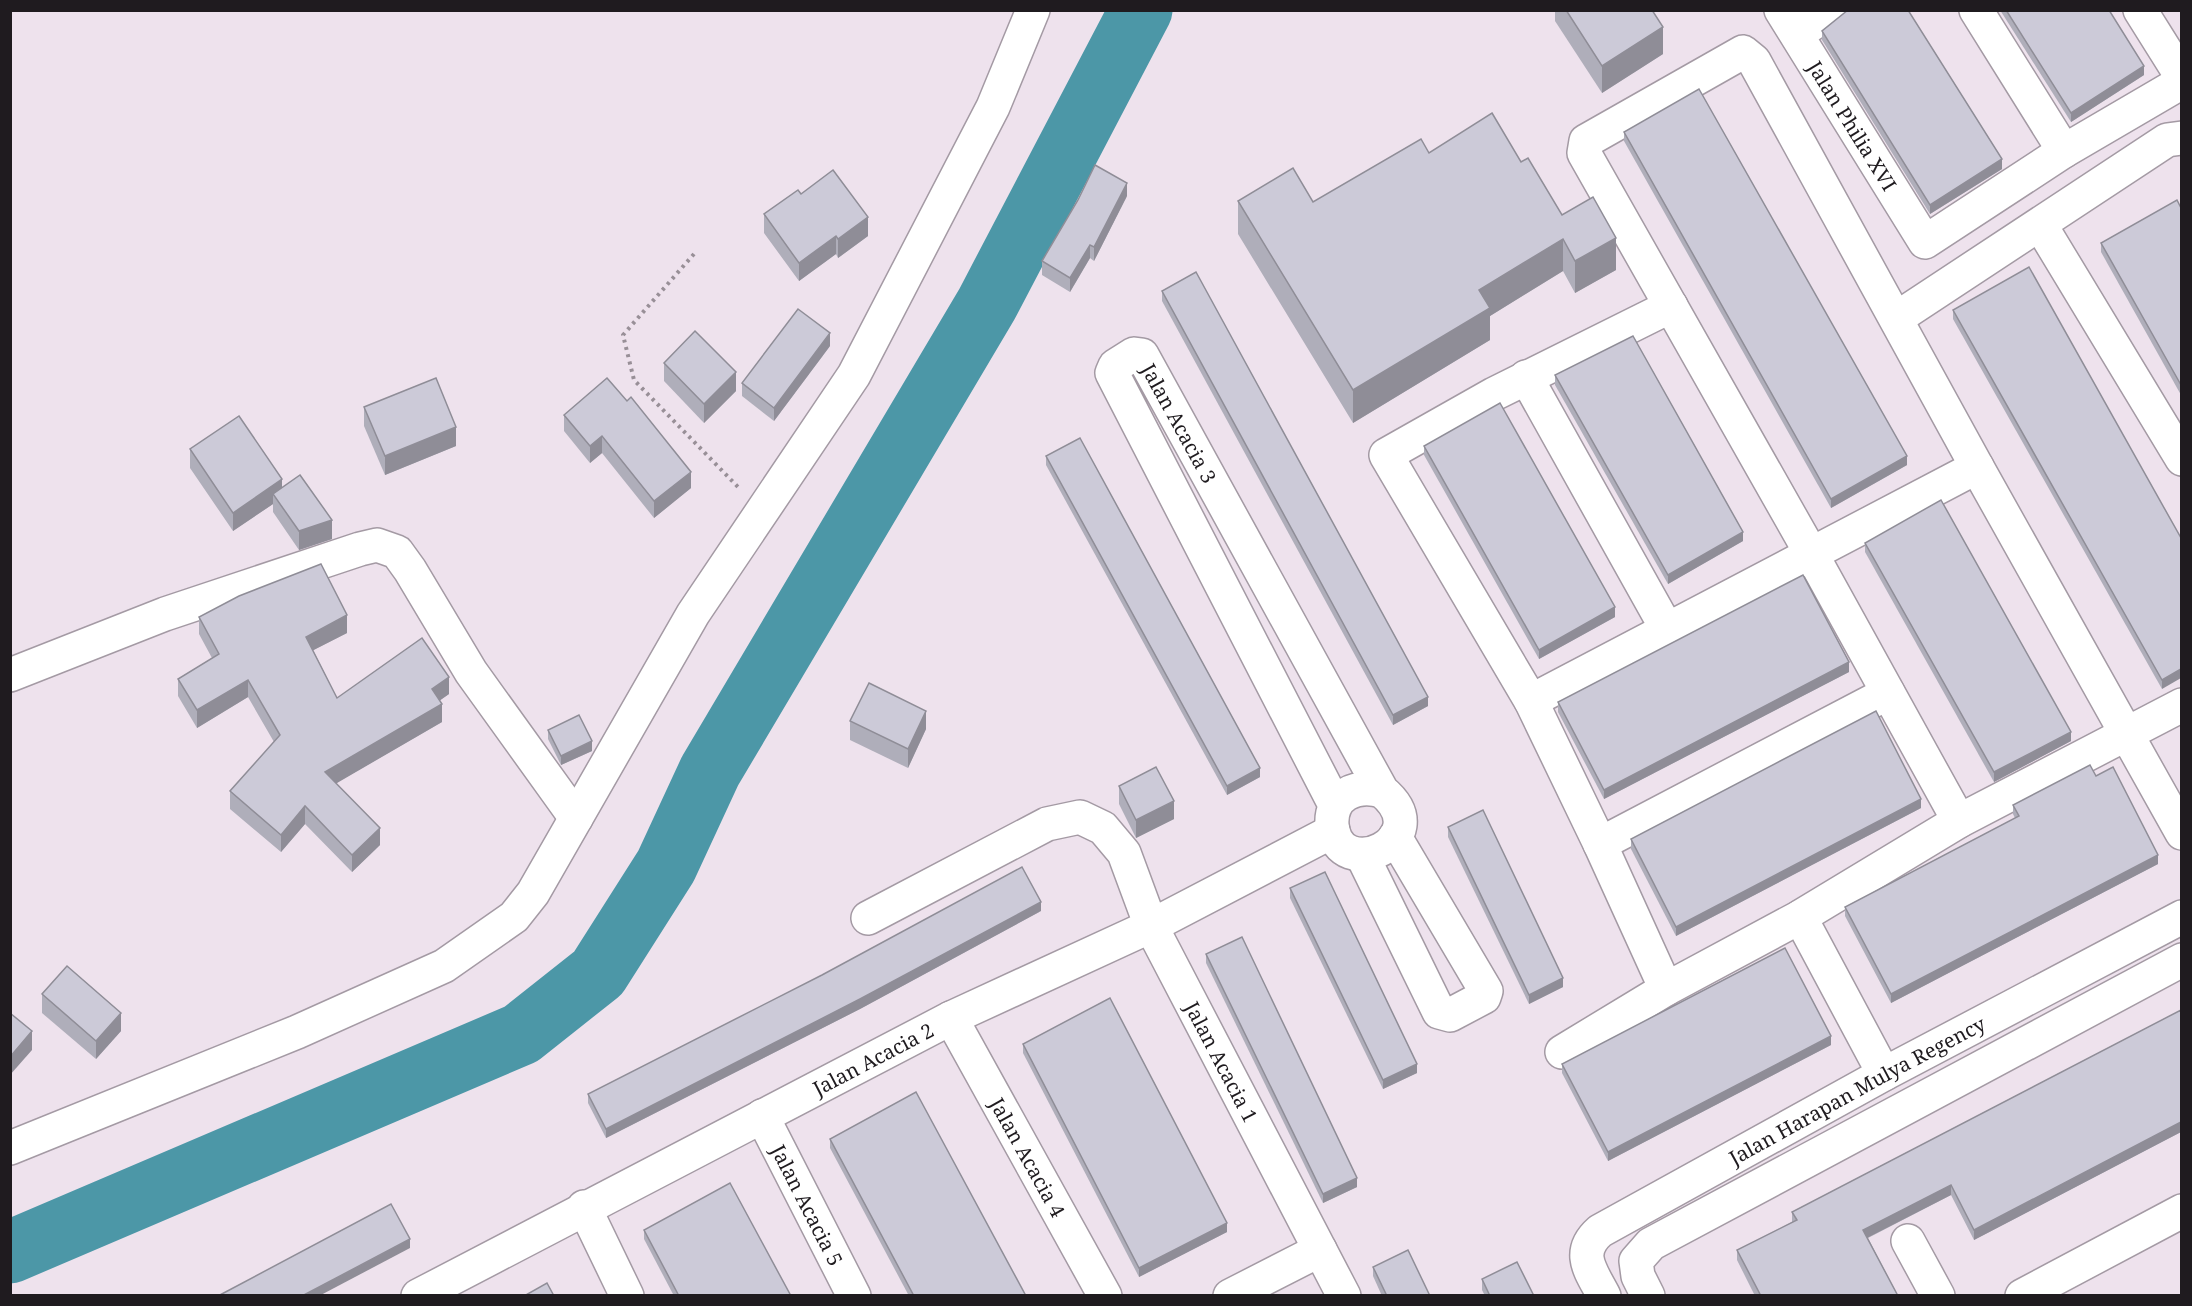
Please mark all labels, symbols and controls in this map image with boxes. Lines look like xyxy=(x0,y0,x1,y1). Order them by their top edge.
street label: Jalan Philia XVI xyxy=(1802,55,1903,196)
street label: Jalan Acacia 3 xyxy=(1135,358,1223,488)
street label: Jalan Acacia 1 xyxy=(1179,996,1264,1127)
street label: Jalan Harapan Mulya Regency xyxy=(1723,1009,1990,1171)
street label: Jalan Acacia 2 xyxy=(807,1016,938,1102)
street label: Jalan Acacia 4 xyxy=(984,1092,1072,1222)
street label: Jalan Acacia 5 xyxy=(765,1139,850,1270)

